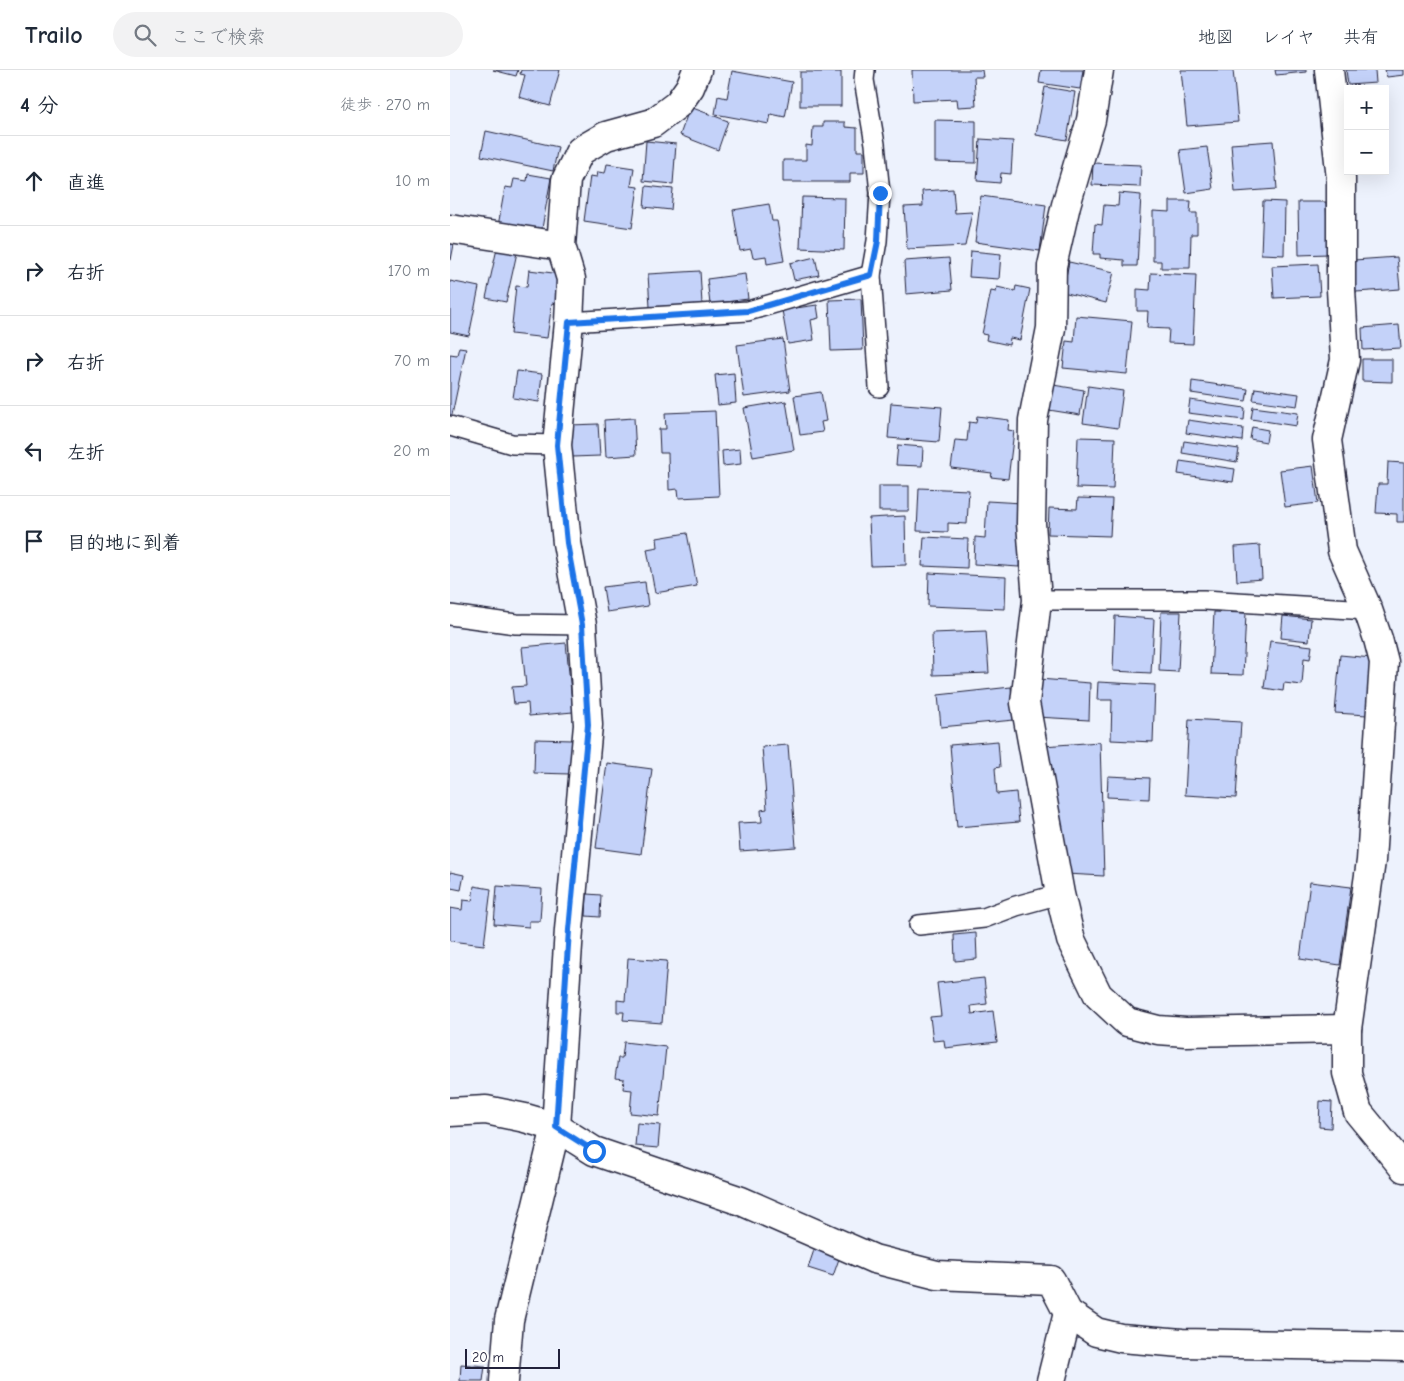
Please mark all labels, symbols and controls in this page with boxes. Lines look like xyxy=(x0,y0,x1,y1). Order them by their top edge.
search box xyxy=(113,12,463,57)
text: Trailo xyxy=(25,21,83,49)
icon: search xyxy=(131,21,159,49)
text: ここで検索 xyxy=(171,26,266,48)
text: 地図 xyxy=(1198,27,1234,48)
text: レイヤ xyxy=(1262,27,1315,48)
text: 共有 xyxy=(1343,27,1379,48)
map controls xyxy=(1344,85,1389,175)
button: + xyxy=(1344,85,1389,130)
text: 4 分 xyxy=(20,93,58,117)
text: 徒歩 · 270 m xyxy=(340,96,430,114)
button: − xyxy=(1344,130,1389,175)
icon: ahead xyxy=(20,167,48,195)
text: 直進 xyxy=(67,172,105,194)
text: 10 m xyxy=(395,172,430,190)
route end xyxy=(869,182,892,205)
icon: right xyxy=(20,257,48,285)
text: 右折 xyxy=(67,262,105,284)
text: 170 m xyxy=(388,262,430,280)
icon: right xyxy=(20,347,48,375)
text: 右折 xyxy=(67,352,105,374)
text: 70 m xyxy=(394,352,430,370)
icon: left xyxy=(20,437,48,465)
text: 左折 xyxy=(67,442,105,464)
text: 20 m xyxy=(393,442,430,460)
icon: arrive xyxy=(20,527,48,555)
text: 目的地に到着 xyxy=(67,532,181,554)
route start xyxy=(583,1140,606,1163)
scale bar xyxy=(465,1346,560,1369)
text: 20 m xyxy=(472,1349,504,1366)

